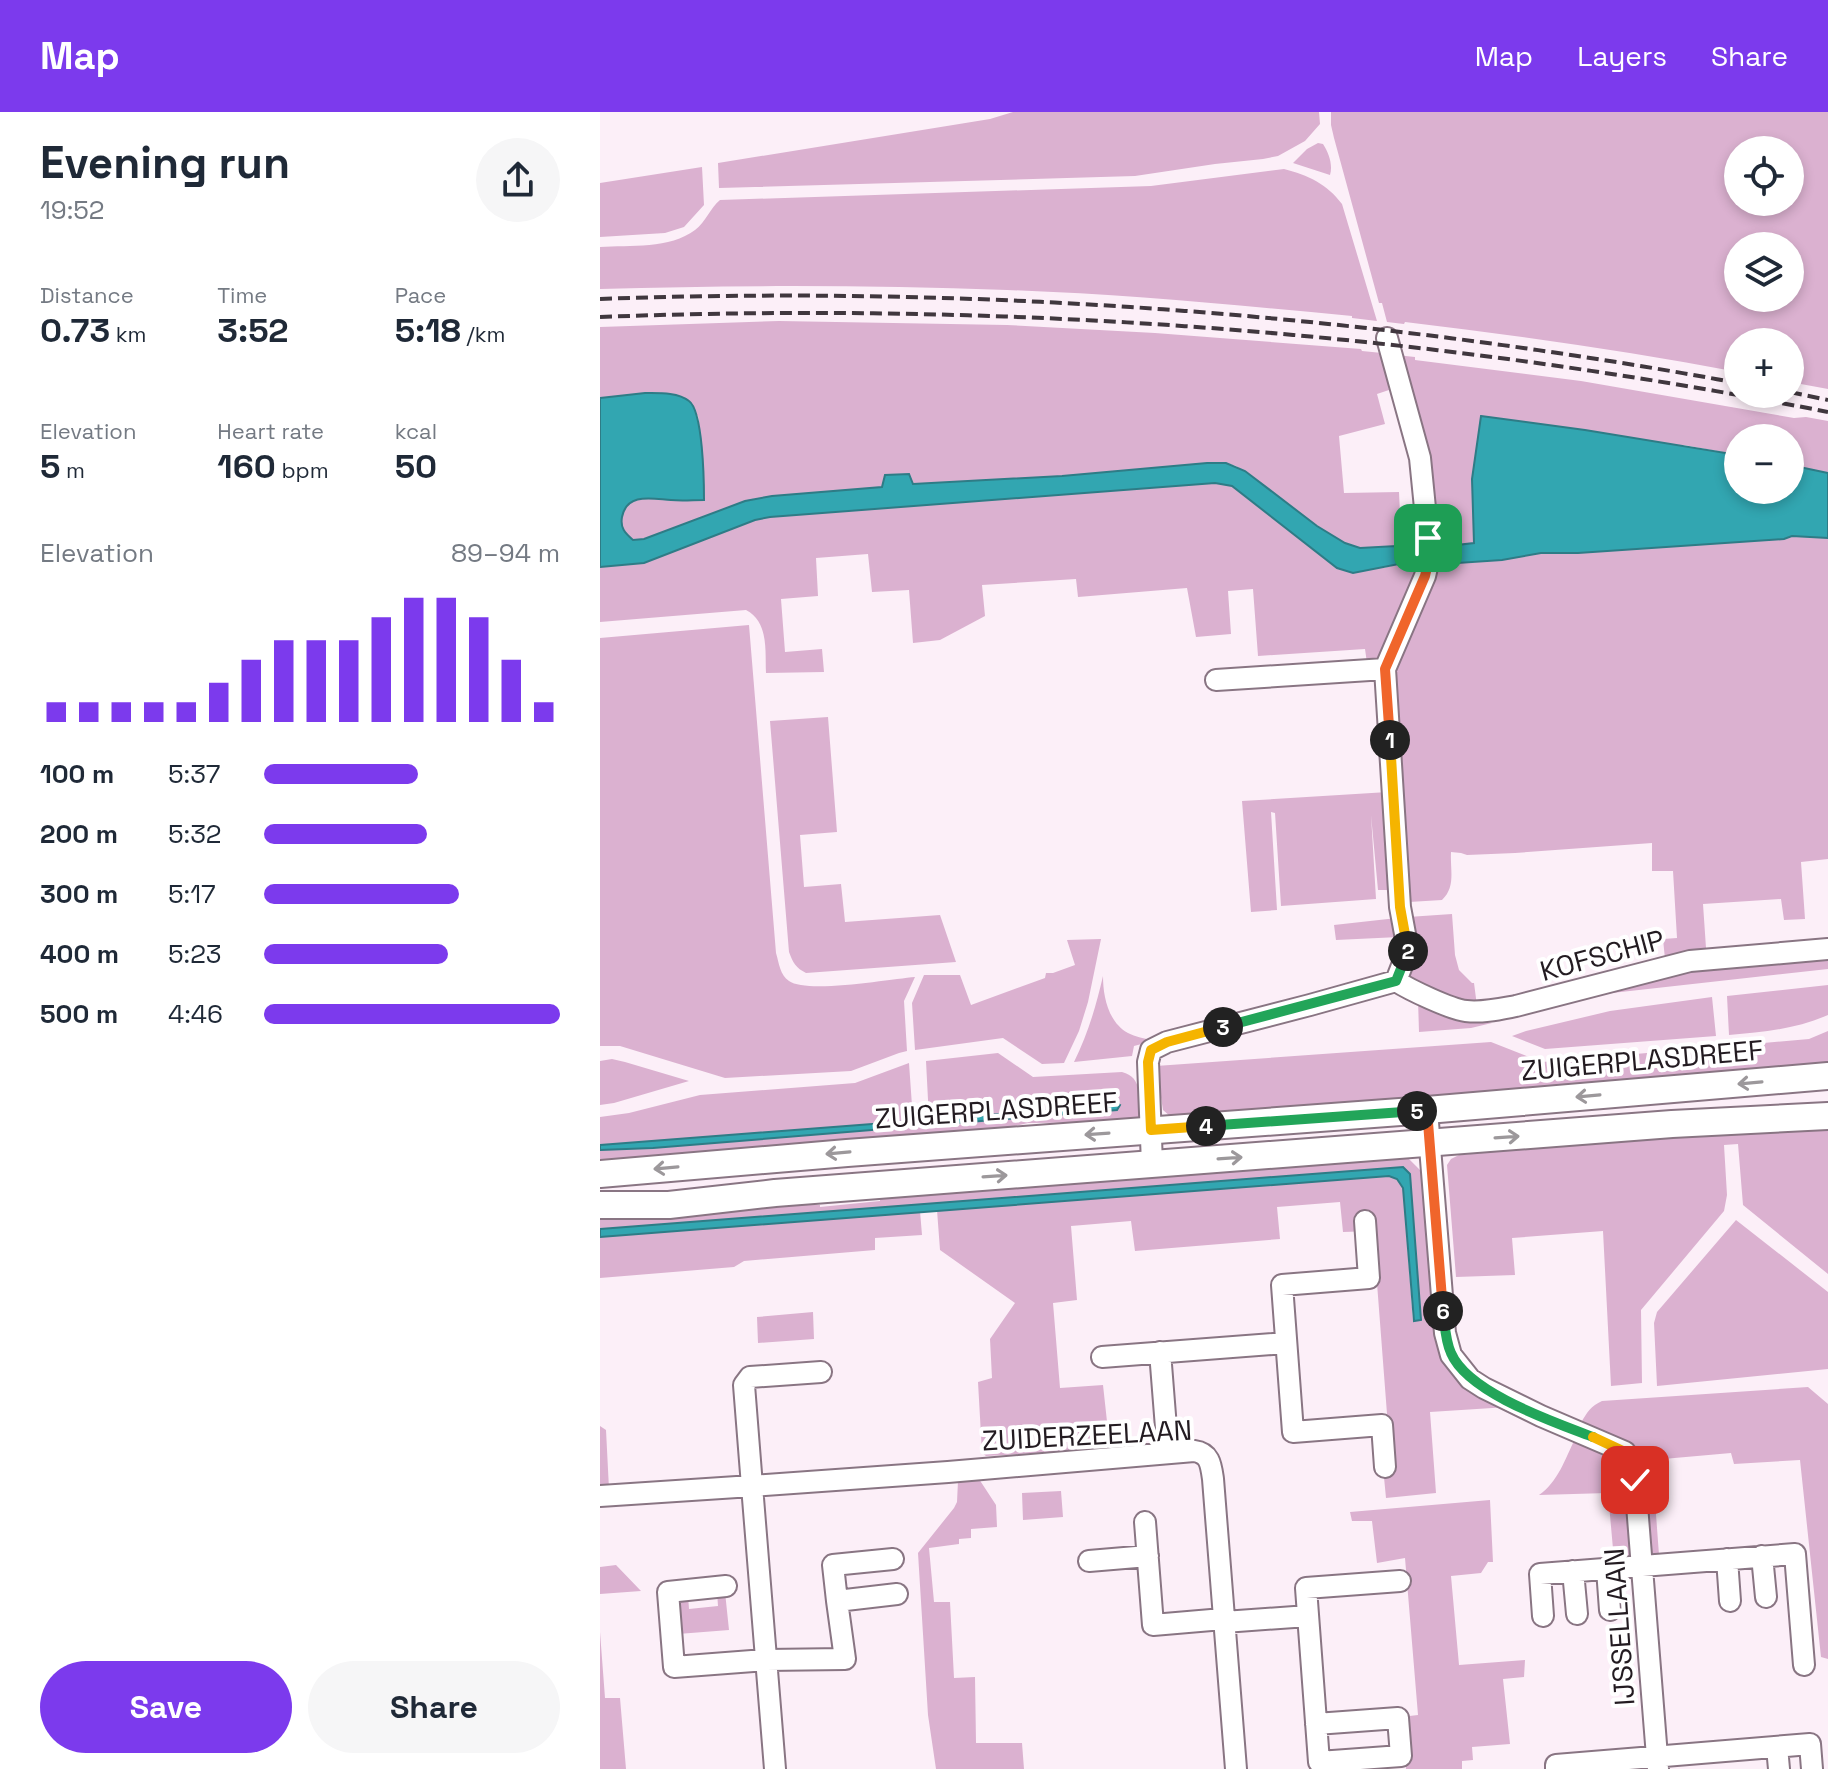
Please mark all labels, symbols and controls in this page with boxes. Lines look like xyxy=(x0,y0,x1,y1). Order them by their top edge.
text: Map xyxy=(40,32,120,80)
text: Map xyxy=(1475,38,1533,74)
text: Layers xyxy=(1577,38,1667,74)
text: Share xyxy=(1711,38,1788,74)
text: Evening run xyxy=(40,135,290,191)
map controls xyxy=(1724,136,1804,504)
button: locate xyxy=(1724,136,1804,216)
button: share xyxy=(476,138,560,222)
text: 19:52 xyxy=(40,193,104,227)
button: layers xyxy=(1724,232,1804,312)
text: Distance xyxy=(40,281,134,309)
text: Time xyxy=(217,281,267,309)
text: Pace xyxy=(395,281,446,309)
text: 0.73 xyxy=(40,309,110,352)
text: 3:52 xyxy=(217,309,288,352)
text: 5:18 xyxy=(395,309,461,352)
text: km xyxy=(110,320,147,348)
text: /km xyxy=(461,320,506,348)
button: + xyxy=(1724,328,1804,408)
text: Elevation xyxy=(40,417,136,445)
text: Heart rate xyxy=(217,417,324,445)
text: kcal xyxy=(395,417,437,445)
button: − xyxy=(1724,424,1804,504)
text: 5 xyxy=(40,445,60,488)
text: 160 xyxy=(217,445,276,488)
text: 50 xyxy=(395,445,437,488)
text: m xyxy=(60,456,85,484)
text: bpm xyxy=(276,456,329,484)
pin xyxy=(1394,504,1462,572)
icon: arrive xyxy=(1406,516,1450,560)
text: Elevation xyxy=(40,536,154,570)
text: 89–94 m xyxy=(451,536,560,570)
pin: 1 xyxy=(1370,720,1410,760)
text: 1 xyxy=(1385,726,1395,754)
text: 100 m xyxy=(40,757,114,791)
text: 5:37 xyxy=(168,757,221,791)
text: 200 m xyxy=(40,817,118,851)
text: 5:32 xyxy=(168,817,222,851)
text: 300 m xyxy=(40,877,118,911)
text: 5:17 xyxy=(168,877,216,911)
street label: KOFSCHIP xyxy=(1536,921,1668,989)
pin: 2 xyxy=(1388,931,1428,971)
text: 400 m xyxy=(40,937,119,971)
text: 5:23 xyxy=(168,937,221,971)
text: 2 xyxy=(1401,937,1415,965)
text: 500 m xyxy=(40,997,118,1031)
text: 4:46 xyxy=(168,997,223,1031)
pin: 3 xyxy=(1203,1007,1243,1047)
text: 3 xyxy=(1216,1013,1230,1041)
street label: ZUIGERPLASDREEF xyxy=(1519,1031,1765,1089)
one-way arrow xyxy=(1737,1076,1764,1091)
street label: ZUIGERPLASDREEF xyxy=(873,1084,1119,1136)
one-way arrow xyxy=(1575,1089,1602,1104)
pin: 5 xyxy=(1397,1091,1437,1131)
text: 5 xyxy=(1410,1097,1424,1125)
pin: 4 xyxy=(1186,1106,1226,1146)
text: 4 xyxy=(1199,1112,1213,1140)
one-way arrow xyxy=(1084,1127,1111,1142)
one-way arrow xyxy=(1493,1129,1520,1144)
one-way arrow xyxy=(825,1146,852,1161)
one-way arrow xyxy=(1216,1150,1243,1165)
one-way arrow xyxy=(653,1161,679,1176)
one-way arrow xyxy=(981,1169,1008,1184)
pin: 6 xyxy=(1423,1291,1463,1331)
text: 6 xyxy=(1436,1297,1450,1325)
street label: ZUIDERZEELAAN xyxy=(981,1412,1193,1458)
pin xyxy=(1601,1446,1669,1514)
icon: check xyxy=(1613,1458,1657,1502)
street label: IJSSELLAAN xyxy=(1596,1547,1642,1707)
button: Save xyxy=(40,1661,292,1753)
button: Share xyxy=(308,1661,560,1753)

